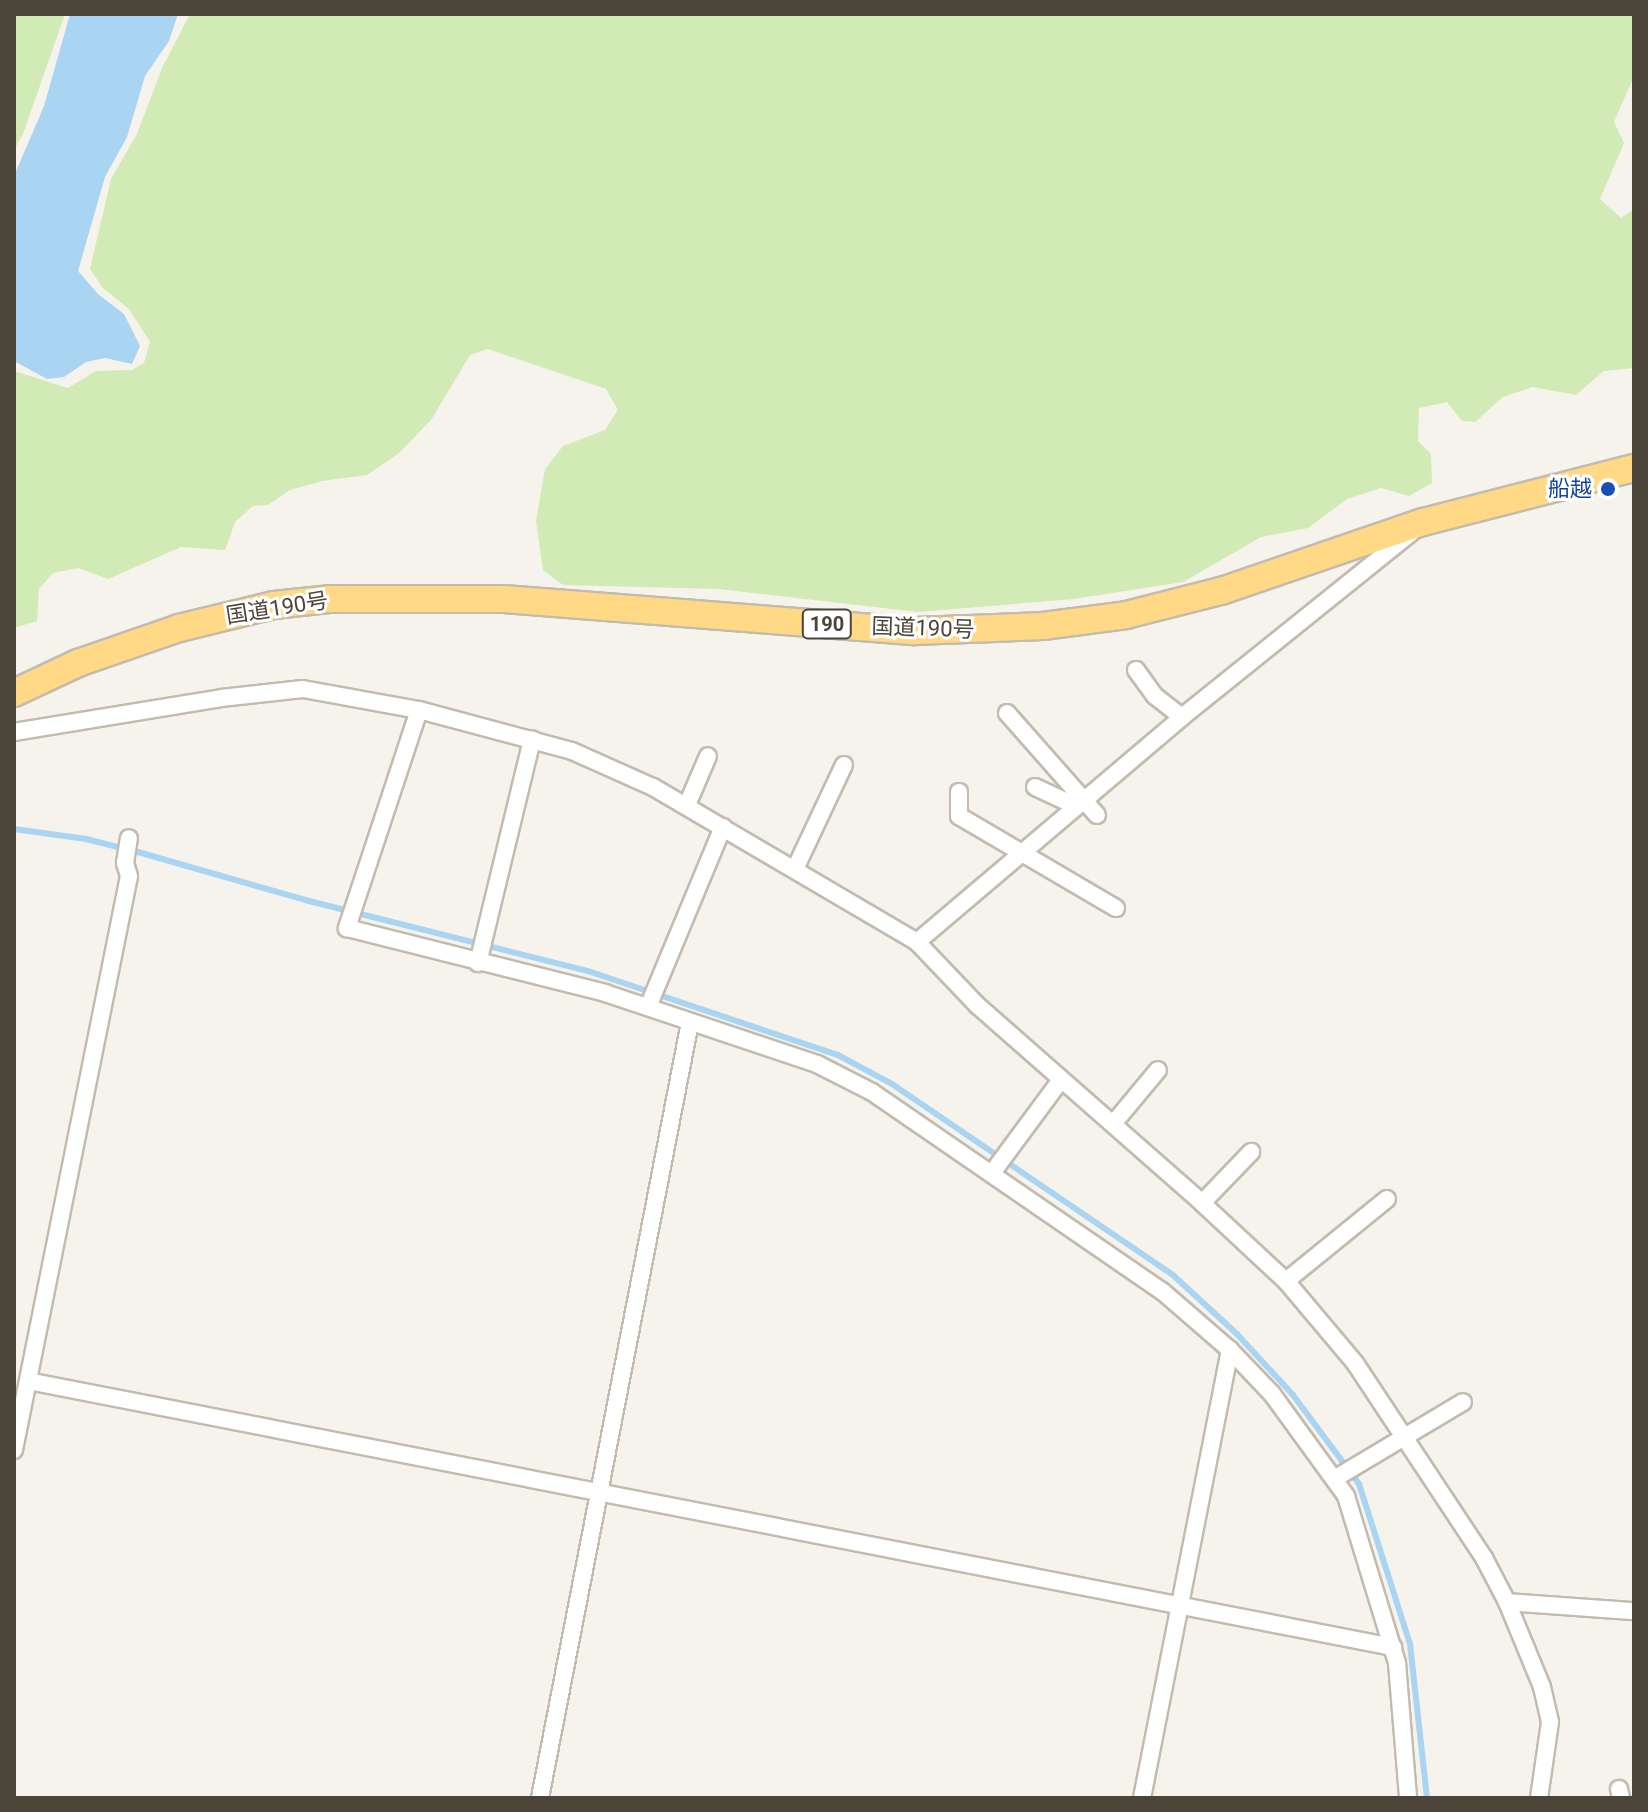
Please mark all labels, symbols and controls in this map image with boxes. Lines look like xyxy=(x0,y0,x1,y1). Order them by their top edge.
place label: 船越 xyxy=(1548,476,1592,502)
marker: 船越 xyxy=(1599,480,1617,498)
street label: 国道190号 xyxy=(224,587,330,629)
road number: 190 xyxy=(801,608,853,640)
street label: 国道190号 xyxy=(871,613,975,643)

